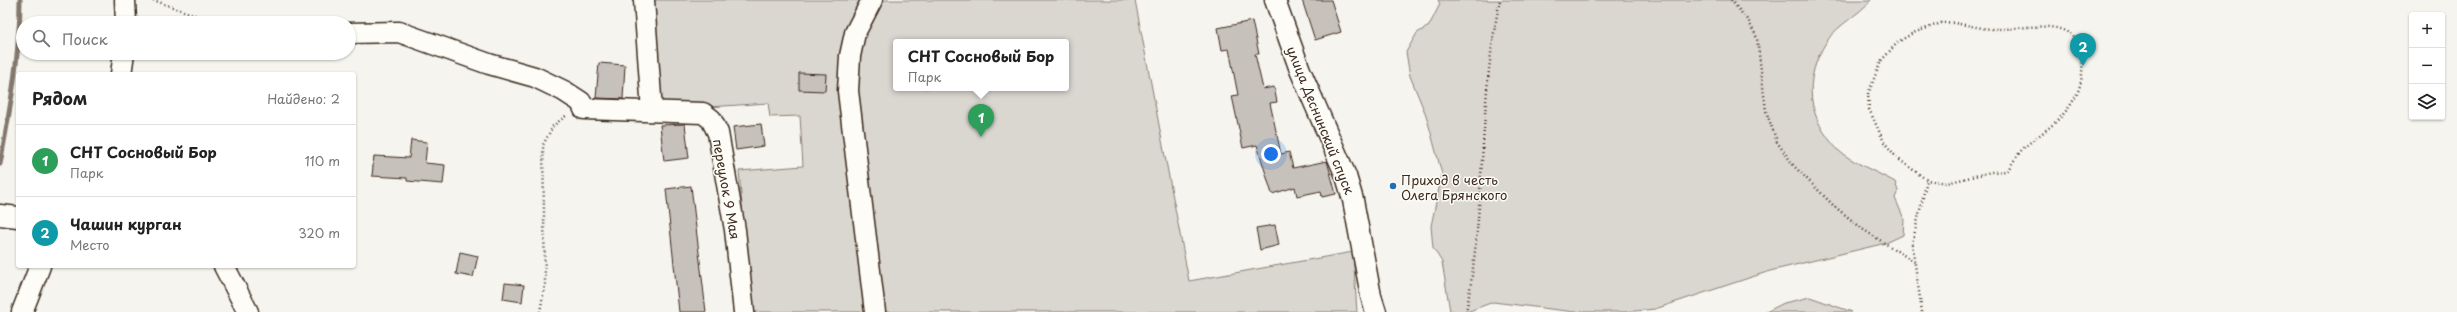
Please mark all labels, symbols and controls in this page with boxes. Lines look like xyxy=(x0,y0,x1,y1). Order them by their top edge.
map controls xyxy=(2409,12,2445,120)
button: + xyxy=(2409,12,2445,48)
search box xyxy=(16,16,356,60)
icon: search xyxy=(30,27,52,49)
text: Поиск xyxy=(62,27,108,50)
pin: 2 xyxy=(2070,33,2096,66)
popup xyxy=(893,39,1069,91)
street label: улица Деснинский спуск xyxy=(1283,43,1360,197)
text: СНТ Сосновый Бор xyxy=(908,44,1054,67)
button: − xyxy=(2409,48,2445,84)
text: Парк xyxy=(908,67,941,86)
button: layers xyxy=(2409,84,2445,120)
text: Рядом xyxy=(32,85,87,111)
text: Найдено: 2 xyxy=(267,89,340,108)
pin: 1 xyxy=(968,104,994,137)
street label: переулок 9 Мая xyxy=(709,137,745,241)
text: СНТ Сосновый Бор xyxy=(70,140,217,163)
your location xyxy=(1261,144,1281,164)
text: 1 xyxy=(42,151,48,170)
text: 110 m xyxy=(305,151,340,170)
text: Парк xyxy=(70,163,104,182)
place label: Приход в честь Олега Брянского xyxy=(1401,170,1507,204)
marker: Приход в честь Олега Брянского xyxy=(1388,181,1398,191)
text: Чашин курган xyxy=(70,212,182,235)
text: 2 xyxy=(40,223,50,242)
text: 320 m xyxy=(298,223,340,242)
text: Место xyxy=(70,235,110,254)

